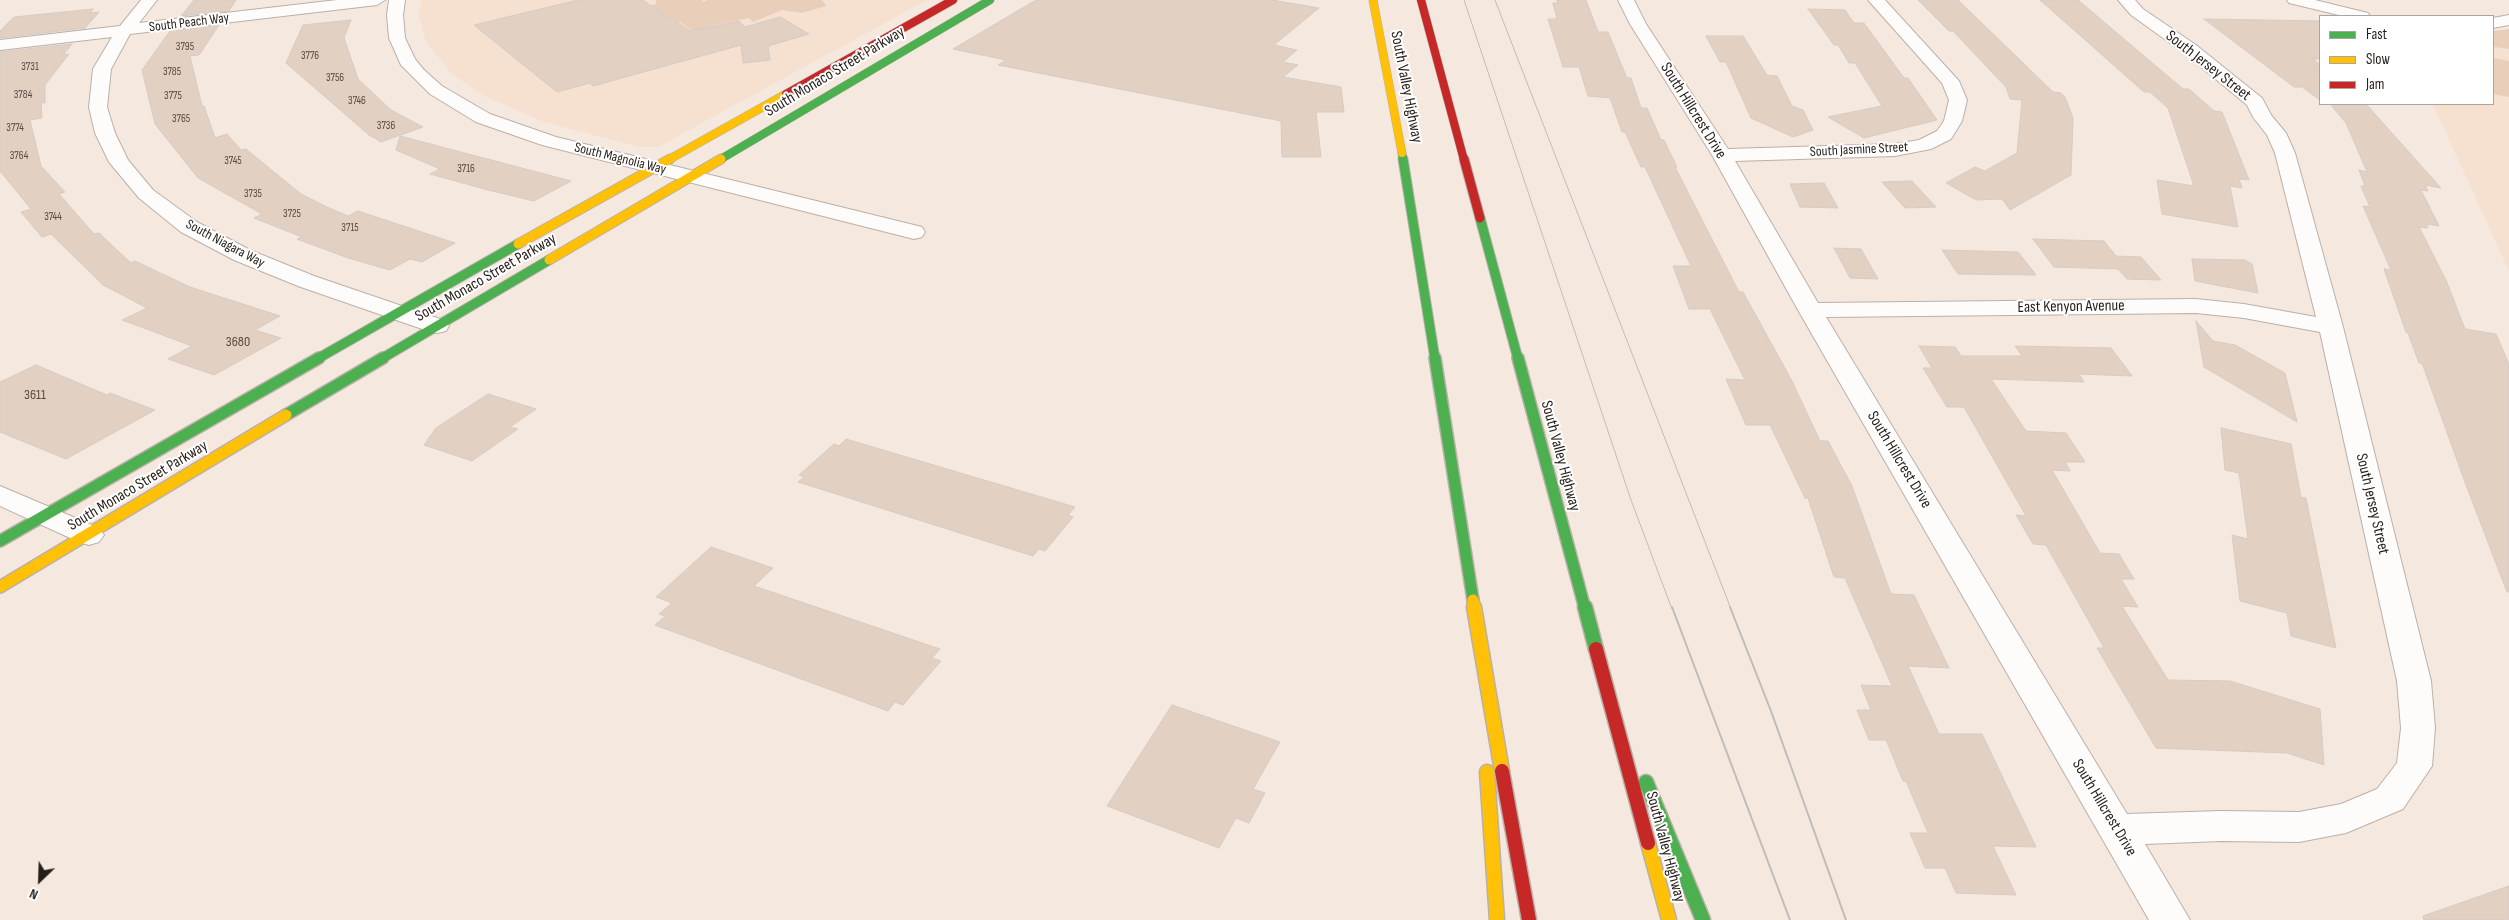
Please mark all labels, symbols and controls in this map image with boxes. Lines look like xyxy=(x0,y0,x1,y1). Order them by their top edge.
street label: South Peach Way xyxy=(148,10,230,36)
legend xyxy=(2319,15,2494,105)
street label: South Monaco Street Parkway xyxy=(762,23,908,121)
text: Fast xyxy=(2366,25,2387,44)
street label: South Jersey Street xyxy=(2161,27,2255,105)
street label: South Valley Highway xyxy=(1386,29,1426,145)
house number: 3795 xyxy=(176,40,194,54)
house number: 3776 xyxy=(301,49,319,63)
text: Slow xyxy=(2366,50,2390,69)
street label: South Hillcrest Drive xyxy=(1656,59,1730,163)
house number: 3731 xyxy=(21,60,39,74)
house number: 3785 xyxy=(163,65,181,79)
house number: 3756 xyxy=(326,71,344,85)
text: Jam xyxy=(2366,75,2384,94)
house number: 3784 xyxy=(14,88,32,102)
house number: 3775 xyxy=(164,89,182,103)
house number: 3746 xyxy=(348,94,366,108)
house number: 3765 xyxy=(172,112,190,126)
house number: 3736 xyxy=(377,119,395,133)
house number: 3774 xyxy=(6,121,24,135)
street label: South Jasmine Street xyxy=(1809,139,1909,161)
street label: South Magnolia Way xyxy=(572,140,668,178)
house number: 3764 xyxy=(10,149,28,163)
house number: 3745 xyxy=(224,154,242,168)
house number: 3716 xyxy=(457,162,475,176)
house number: 3735 xyxy=(244,187,262,201)
house number: 3725 xyxy=(283,207,301,221)
house number: 3744 xyxy=(44,210,62,224)
street label: South Niagara Way xyxy=(183,216,267,272)
house number: 3715 xyxy=(341,221,359,235)
street label: South Monaco Street Parkway xyxy=(412,230,560,326)
street label: East Kenyon Avenue xyxy=(2017,296,2125,318)
house number: 3680 xyxy=(226,334,250,350)
house number: 3611 xyxy=(24,387,46,403)
street label: South Valley Highway xyxy=(1536,399,1584,513)
street label: South Hillcrest Drive xyxy=(1863,408,1935,512)
street label: South Monaco Street Parkway xyxy=(65,437,211,535)
street label: South Jersey Street xyxy=(2351,452,2393,556)
street label: South Hillcrest Drive xyxy=(2068,756,2140,860)
street label: South Valley Highway xyxy=(1641,790,1689,904)
north arrow xyxy=(15,855,65,905)
text: N xyxy=(27,885,41,903)

